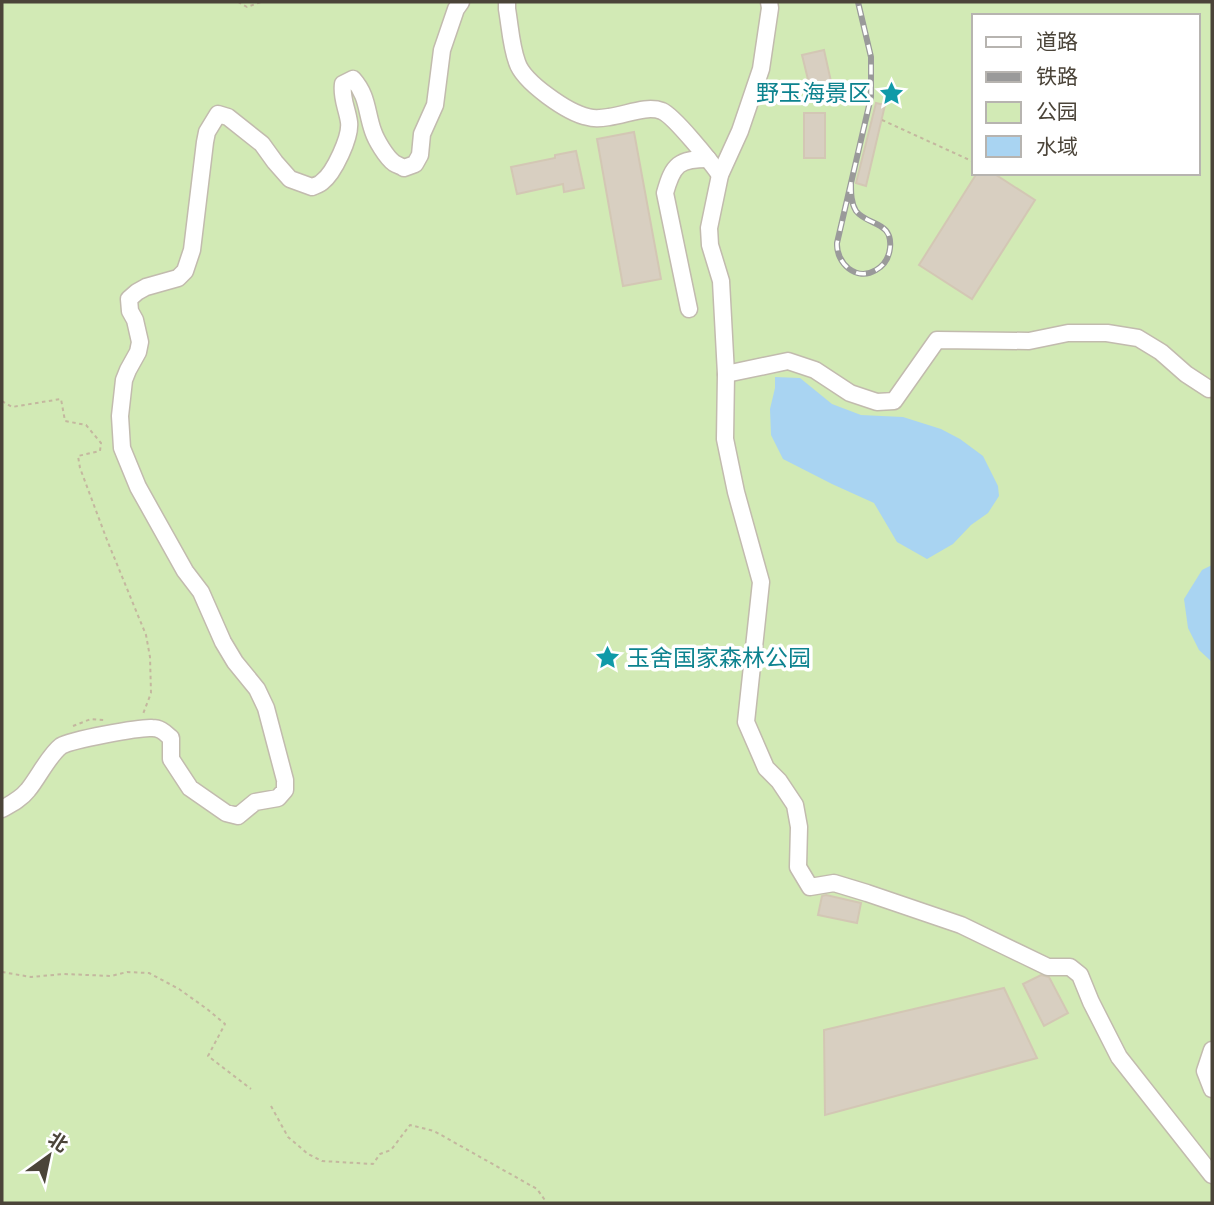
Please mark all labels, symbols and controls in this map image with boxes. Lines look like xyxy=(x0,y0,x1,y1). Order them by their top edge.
legend xyxy=(972,14,1200,175)
text: 道路 xyxy=(1036,30,1078,54)
text: 铁路 xyxy=(1036,65,1078,89)
place icon: 野玉海景区 xyxy=(877,79,905,107)
place label: 野玉海景区 xyxy=(756,80,871,107)
text: 公园 xyxy=(1036,100,1078,124)
text: 水域 xyxy=(1036,135,1078,159)
place icon: 玉舍国家森林公园 xyxy=(593,644,621,672)
place label: 玉舍国家森林公园 xyxy=(627,645,811,672)
north arrow xyxy=(14,1121,84,1191)
text: 北 xyxy=(44,1127,72,1157)

